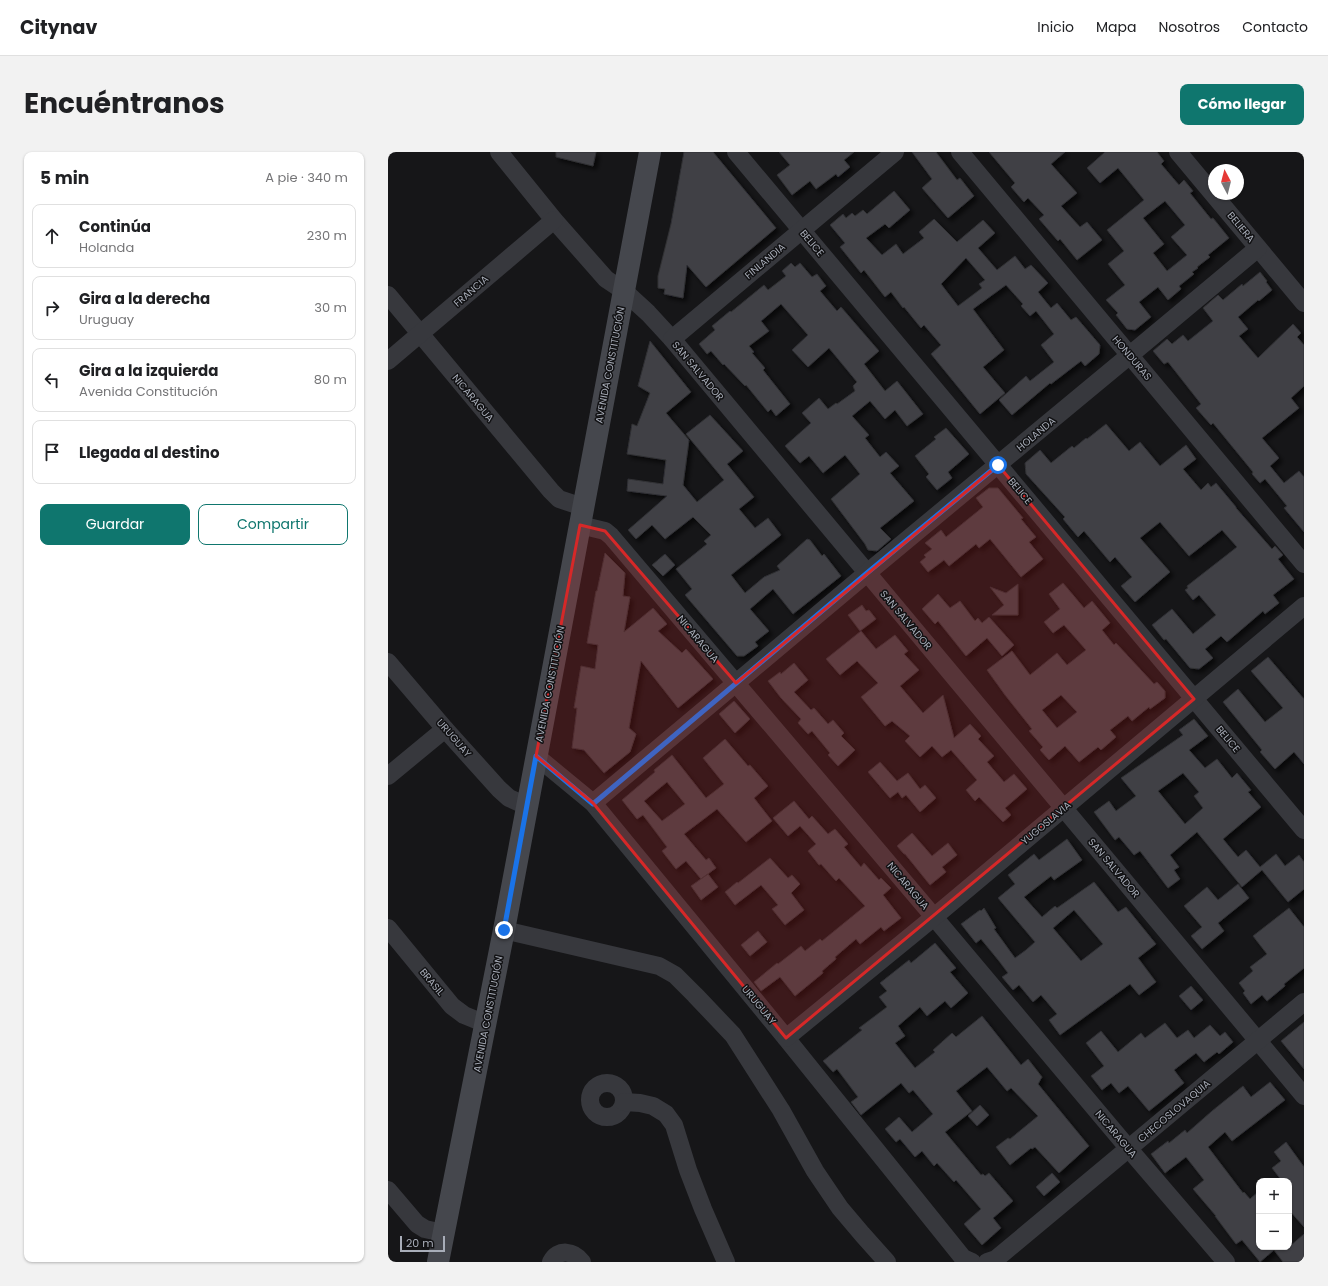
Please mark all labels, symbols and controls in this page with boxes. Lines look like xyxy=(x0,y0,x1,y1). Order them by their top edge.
text: Citynav xyxy=(20,14,97,41)
text: Inicio xyxy=(1037,17,1074,37)
text: Mapa xyxy=(1096,17,1137,37)
text: Nosotros xyxy=(1159,17,1220,37)
text: Contacto xyxy=(1242,17,1308,37)
text: Encuéntranos xyxy=(24,84,225,123)
button: Cómo llegar xyxy=(1180,84,1304,125)
north arrow xyxy=(1208,164,1244,200)
text: 5 min xyxy=(40,166,89,190)
text: A pie · 340 m xyxy=(265,168,348,187)
street label: BELIERA xyxy=(1224,208,1258,246)
text: Continúa xyxy=(79,216,151,237)
icon: ahead xyxy=(41,225,63,247)
text: 230 m xyxy=(307,226,347,245)
street label: BELICE xyxy=(796,226,828,260)
text: Holanda xyxy=(79,238,134,257)
street label: FINLANDIA xyxy=(741,239,789,282)
street label: FRANCIA xyxy=(450,271,492,310)
text: Gira a la derecha xyxy=(79,288,210,309)
icon: right xyxy=(41,297,63,319)
text: 30 m xyxy=(314,298,347,317)
street label: AVENIDA CONSTITUCIÓN xyxy=(591,306,629,424)
text: Uruguay xyxy=(79,310,134,329)
street label: HONDURAS xyxy=(1109,332,1155,384)
street label: SAN SALVADOR xyxy=(669,338,727,404)
text: Gira a la izquierda xyxy=(79,360,218,381)
icon: left xyxy=(41,369,63,391)
text: 80 m xyxy=(314,370,347,389)
street label: NICARAGUA xyxy=(449,371,498,425)
text: Avenida Constitución xyxy=(79,382,218,401)
street label: HOLANDA xyxy=(1013,413,1059,455)
icon: arrive xyxy=(41,441,63,463)
text: Llegada al destino xyxy=(79,442,220,463)
route start xyxy=(989,456,1007,474)
street label: BELICE xyxy=(1004,474,1036,508)
button: Guardar xyxy=(40,504,190,545)
button: Compartir xyxy=(198,504,348,545)
street label: SAN SALVADOR xyxy=(877,587,935,653)
street label: NICARAGUA xyxy=(674,612,723,666)
street label: AVENIDA CONSTITUCIÓN xyxy=(531,625,569,743)
street label: URUGUAY xyxy=(433,715,475,761)
street label: BELICE xyxy=(1212,722,1244,756)
street label: YUGOSLAVIA xyxy=(1018,797,1074,848)
street label: SAN SALVADOR xyxy=(1085,835,1143,901)
street label: NICARAGUA xyxy=(884,859,933,913)
route end xyxy=(495,921,513,939)
street label: AVENIDA CONSTITUCIÓN xyxy=(469,955,507,1073)
street label: BRASIL xyxy=(416,965,448,999)
street label: URUGUAY xyxy=(738,982,780,1028)
street label: CHECOSLOVAQUIA xyxy=(1134,1076,1214,1146)
street label: NICARAGUA xyxy=(1092,1107,1141,1161)
map controls xyxy=(1256,1178,1292,1250)
button: + xyxy=(1256,1178,1292,1214)
button: − xyxy=(1256,1214,1292,1250)
scale bar xyxy=(400,1234,445,1253)
text: 20 m xyxy=(406,1235,434,1251)

